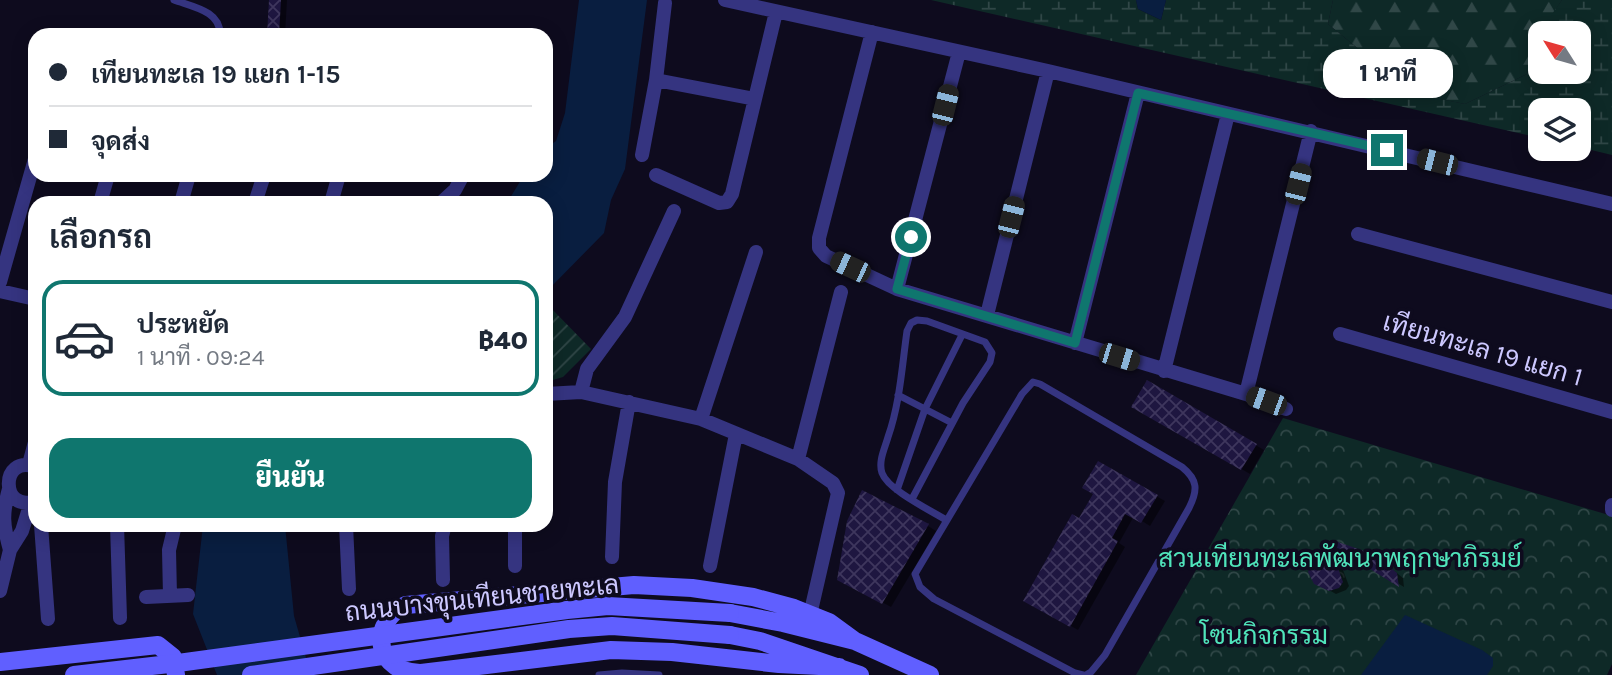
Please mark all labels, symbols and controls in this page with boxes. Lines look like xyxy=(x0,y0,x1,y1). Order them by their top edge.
north arrow xyxy=(1528,21,1591,84)
map controls xyxy=(1528,21,1591,161)
callout: 1 นาที xyxy=(1322,48,1452,97)
text: เทียนทะเล 19 แยก 1-15 xyxy=(91,59,340,90)
text: 1 นาที xyxy=(1359,60,1417,87)
car xyxy=(930,82,961,128)
button: layers xyxy=(1528,98,1591,161)
text: จุดส่ง xyxy=(91,126,150,157)
route end xyxy=(1371,134,1403,166)
car xyxy=(1415,147,1460,177)
car xyxy=(1283,161,1314,207)
car xyxy=(996,194,1027,240)
text: เลือกรถ xyxy=(49,219,152,256)
route start xyxy=(895,221,927,253)
car xyxy=(827,249,874,285)
street label: เทียนทะเล 19 แยก 1 xyxy=(1379,305,1587,393)
icon: car xyxy=(53,307,116,370)
text: ประหยัด xyxy=(137,309,230,340)
text: ฿40 xyxy=(478,325,528,356)
car xyxy=(1096,341,1143,373)
text: 1 นาที · 09:24 xyxy=(137,344,264,371)
car xyxy=(1243,384,1290,418)
button: ยืนยัน xyxy=(49,438,532,518)
park label: สวนเทียนทะเลพัฒนาพฤกษาภิรมย์ xyxy=(1158,541,1522,574)
street label: ถนนบางขุนเทียนชายทะเล xyxy=(343,568,621,630)
park label: โซนกิจกรรม xyxy=(1198,619,1328,651)

